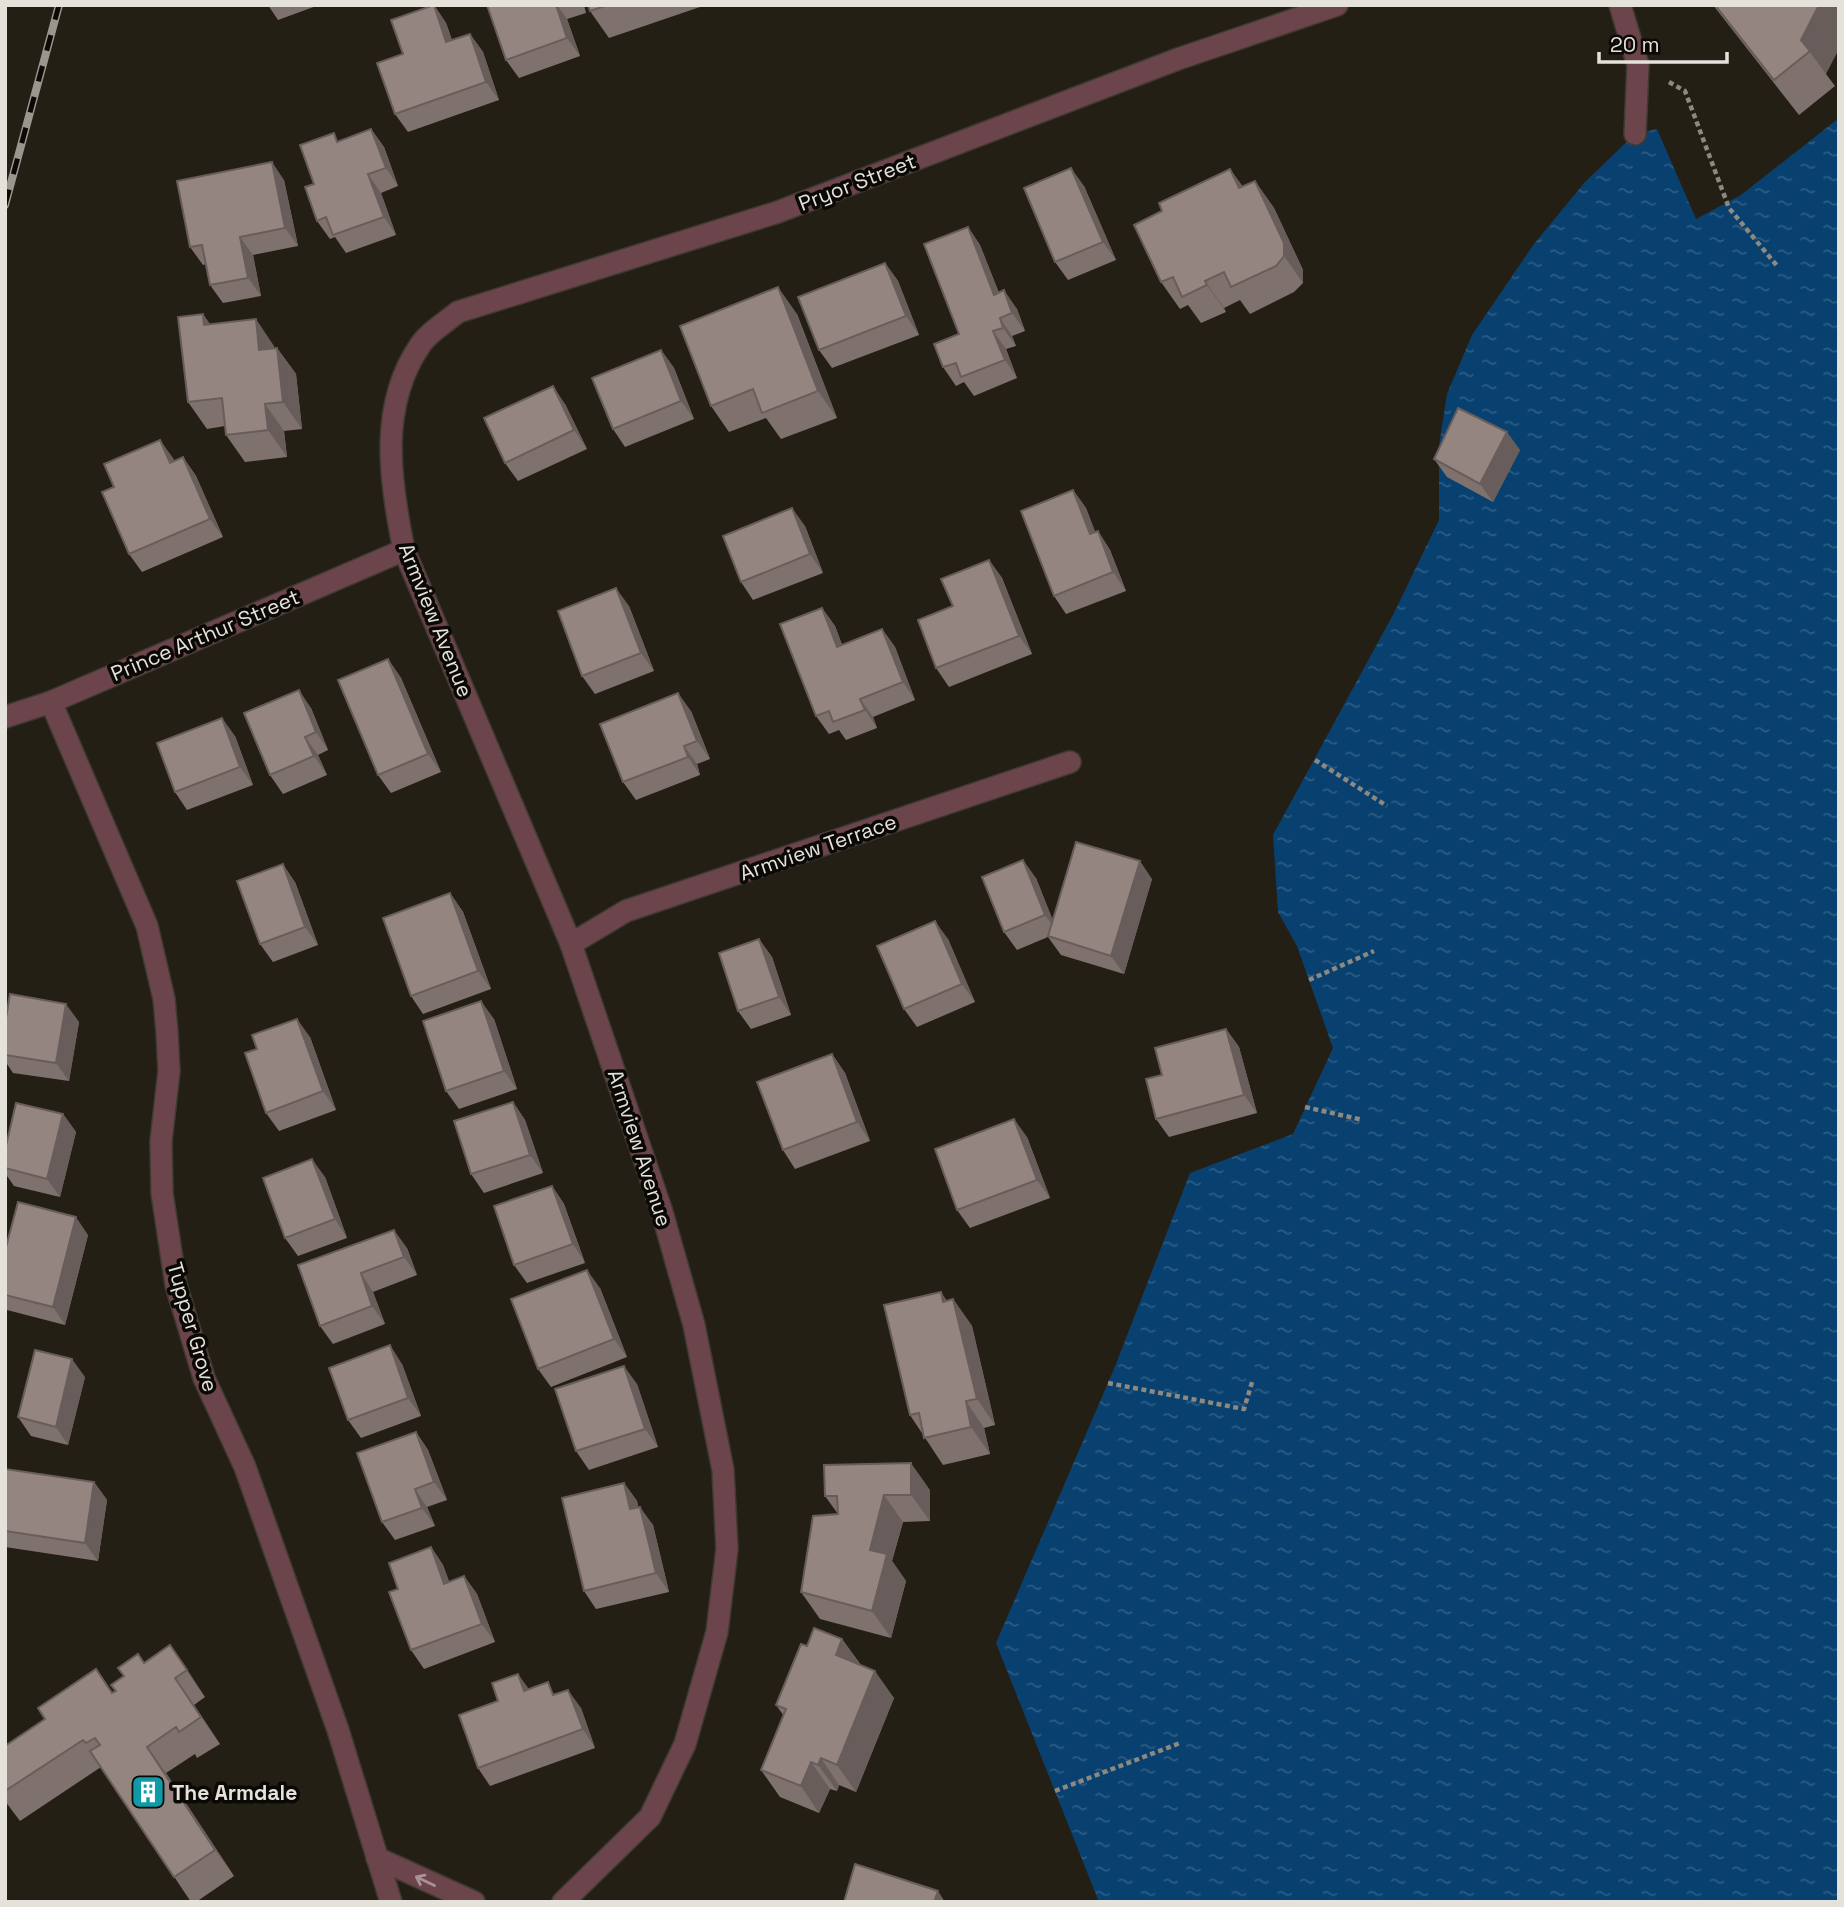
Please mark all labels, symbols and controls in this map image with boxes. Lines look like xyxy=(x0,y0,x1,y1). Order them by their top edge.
scale bar xyxy=(1599,21,1727,65)
text: 20 m xyxy=(1610,31,1660,58)
street label: Pryor Street xyxy=(794,147,920,217)
street label: Armview Avenue xyxy=(393,539,479,701)
street label: Prince Arthur Street xyxy=(107,583,303,687)
street label: Armview Terrace xyxy=(736,808,900,886)
street label: Armview Avenue xyxy=(602,1066,678,1230)
street label: Tupper Grove xyxy=(162,1259,224,1395)
building icon: The Armdale xyxy=(129,1773,167,1811)
place label: The Armdale xyxy=(172,1779,297,1806)
one-way arrow xyxy=(415,1874,436,1887)

